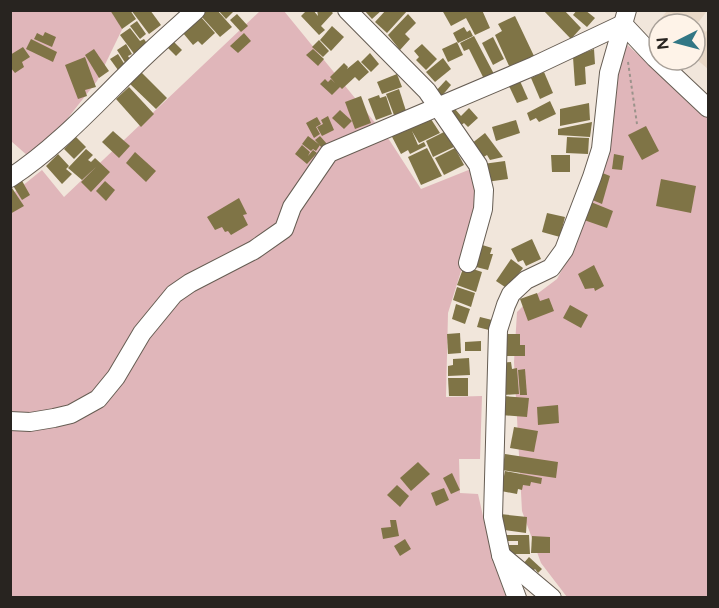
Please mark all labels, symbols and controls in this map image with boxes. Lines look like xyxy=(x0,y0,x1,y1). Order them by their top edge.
north arrow xyxy=(647,12,707,72)
text: N xyxy=(652,36,673,51)

